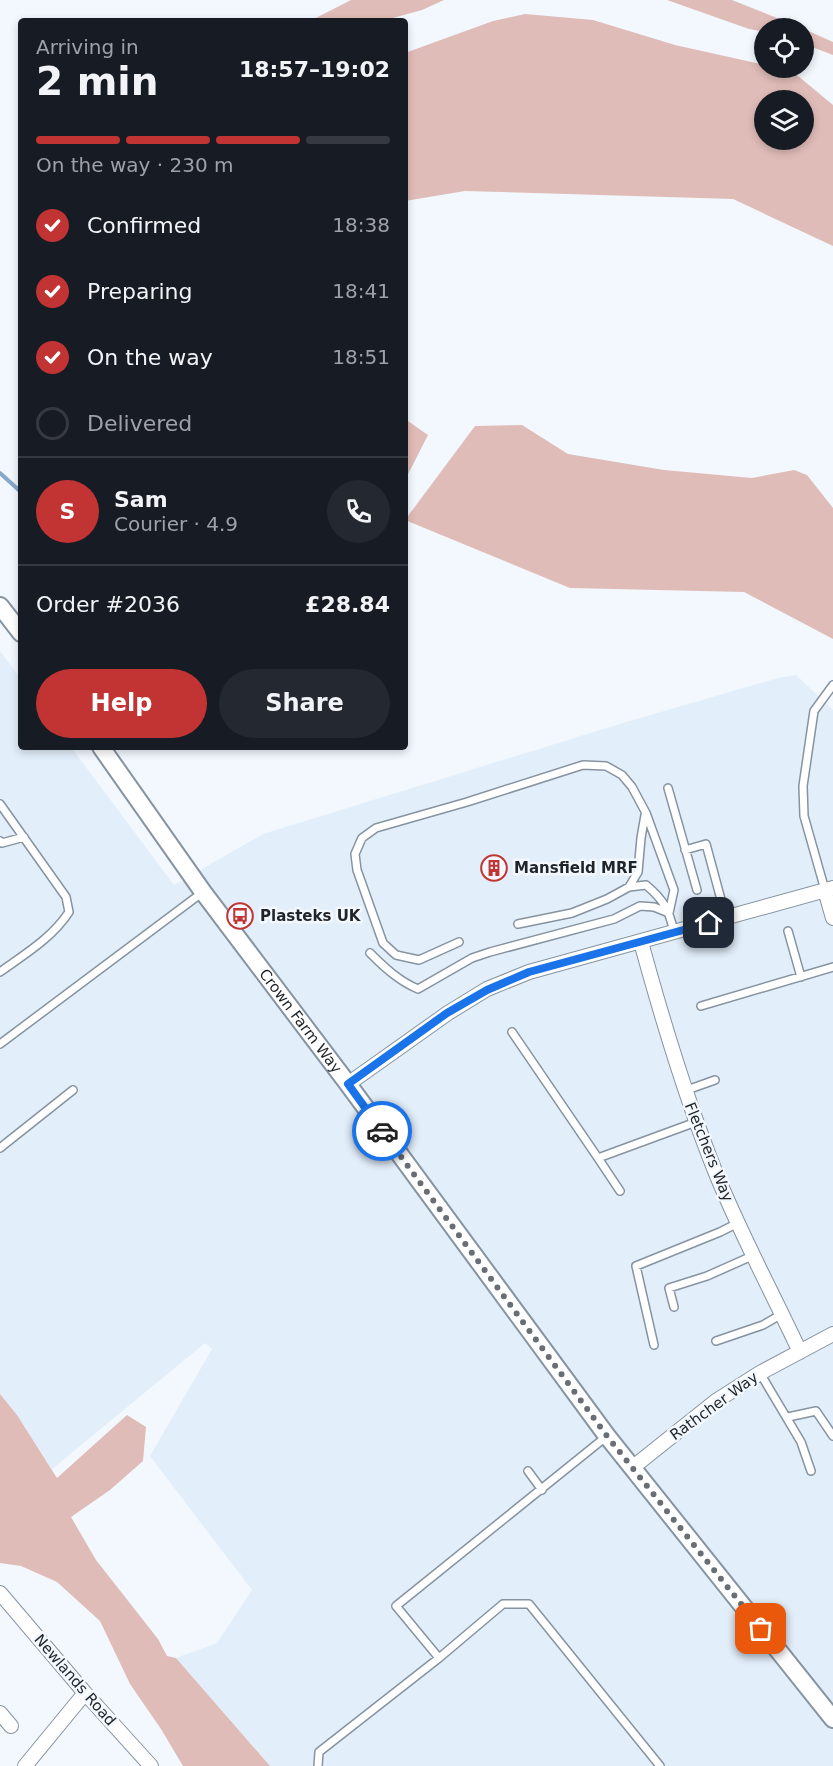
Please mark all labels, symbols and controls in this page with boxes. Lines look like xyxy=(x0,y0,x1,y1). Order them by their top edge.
map controls xyxy=(754,18,814,150)
button: locate xyxy=(754,18,814,78)
text: Arriving in xyxy=(36,35,139,59)
text: 18:57–19:02 xyxy=(239,57,390,82)
text: 2 min xyxy=(36,59,158,104)
button: layers xyxy=(754,90,814,150)
text: On the way · 230 m xyxy=(36,153,234,177)
icon: check xyxy=(36,209,69,242)
text: Confirmed xyxy=(87,213,201,238)
text: 18:38 xyxy=(332,213,390,237)
icon: check xyxy=(36,275,69,308)
text: Preparing xyxy=(87,279,193,304)
text: 18:41 xyxy=(332,279,390,303)
icon: check xyxy=(36,341,69,374)
text: On the way xyxy=(87,345,213,370)
text: 18:51 xyxy=(332,345,390,369)
text: Delivered xyxy=(87,411,192,436)
button: phone xyxy=(327,480,390,543)
text: Sam xyxy=(114,487,168,512)
text: S xyxy=(60,499,75,524)
text: Courier · 4.9 xyxy=(114,512,238,536)
text: Order #2036 xyxy=(36,592,180,617)
text: £28.84 xyxy=(305,592,390,617)
button: Help xyxy=(36,669,207,738)
button: Share xyxy=(219,669,390,738)
building icon: Mansfield MRF xyxy=(479,853,509,883)
place label: Mansfield MRF xyxy=(514,859,638,877)
pin xyxy=(683,897,734,948)
bus stop icon: Plasteks UK xyxy=(225,901,255,931)
icon: home xyxy=(692,906,725,939)
place label: Plasteks UK xyxy=(260,907,362,925)
street label: Crown Farm Way xyxy=(255,965,346,1077)
street label: Fletchers Way xyxy=(681,1100,737,1204)
courier xyxy=(352,1101,412,1161)
icon: car xyxy=(366,1115,399,1148)
street label: Rathcher Way xyxy=(666,1368,762,1444)
pin xyxy=(735,1603,786,1654)
icon: bag xyxy=(744,1612,777,1645)
street label: Newlands Road xyxy=(30,1631,120,1729)

